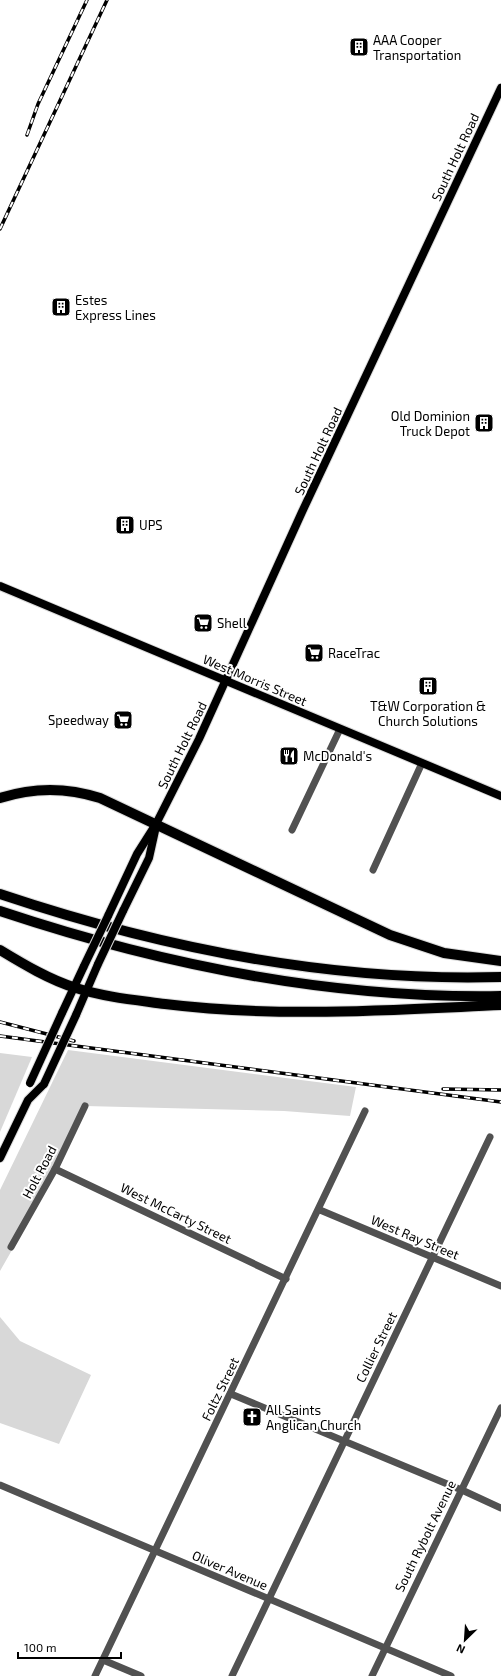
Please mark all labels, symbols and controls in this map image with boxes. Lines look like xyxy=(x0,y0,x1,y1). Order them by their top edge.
place label: AAA Cooper Transportation xyxy=(373,32,461,63)
building icon: AAA Cooper Transportation xyxy=(348,36,370,58)
street label: South Holt Road xyxy=(428,111,482,203)
place label: Estes Express Lines xyxy=(75,292,156,323)
building icon: Estes Express Lines xyxy=(50,296,72,318)
street label: South Holt Road xyxy=(291,405,345,497)
place label: Old Dominion Truck Depot xyxy=(391,408,470,439)
building icon: Old Dominion Truck Depot xyxy=(473,412,495,434)
building icon: UPS xyxy=(114,514,136,536)
place label: UPS xyxy=(139,517,163,533)
supermarket icon: Shell xyxy=(192,612,214,634)
place label: Shell xyxy=(217,615,247,631)
supermarket icon: RaceTrac xyxy=(303,642,325,664)
place label: RaceTrac xyxy=(328,645,380,661)
street label: West Morris Street xyxy=(201,651,310,709)
building icon: T&W Corporation & Church Solutions xyxy=(417,675,439,697)
place label: T&W Corporation & Church Solutions xyxy=(370,698,486,729)
street label: South Holt Road xyxy=(154,699,210,791)
supermarket icon: Speedway xyxy=(112,709,134,731)
place label: Speedway xyxy=(48,712,109,728)
restaurant icon: McDonald's xyxy=(278,745,300,767)
place label: McDonald's xyxy=(303,748,372,764)
street label: Holt Road xyxy=(18,1143,60,1201)
street label: West McCarty Street xyxy=(118,1179,234,1247)
street label: West Ray Street xyxy=(368,1211,462,1263)
street label: Collier Street xyxy=(352,1309,400,1385)
street label: Foltz Street xyxy=(198,1355,242,1423)
place label: All Saints Anglican Church xyxy=(266,1402,361,1433)
church icon: All Saints Anglican Church xyxy=(241,1406,263,1428)
street label: South Rybolt Avenue xyxy=(391,1478,459,1594)
street label: Oliver Avenue xyxy=(190,1547,270,1593)
north arrow xyxy=(445,1620,485,1660)
scale bar xyxy=(18,1634,121,1660)
text: 100 m xyxy=(24,1640,56,1654)
text: N xyxy=(454,1642,467,1657)

